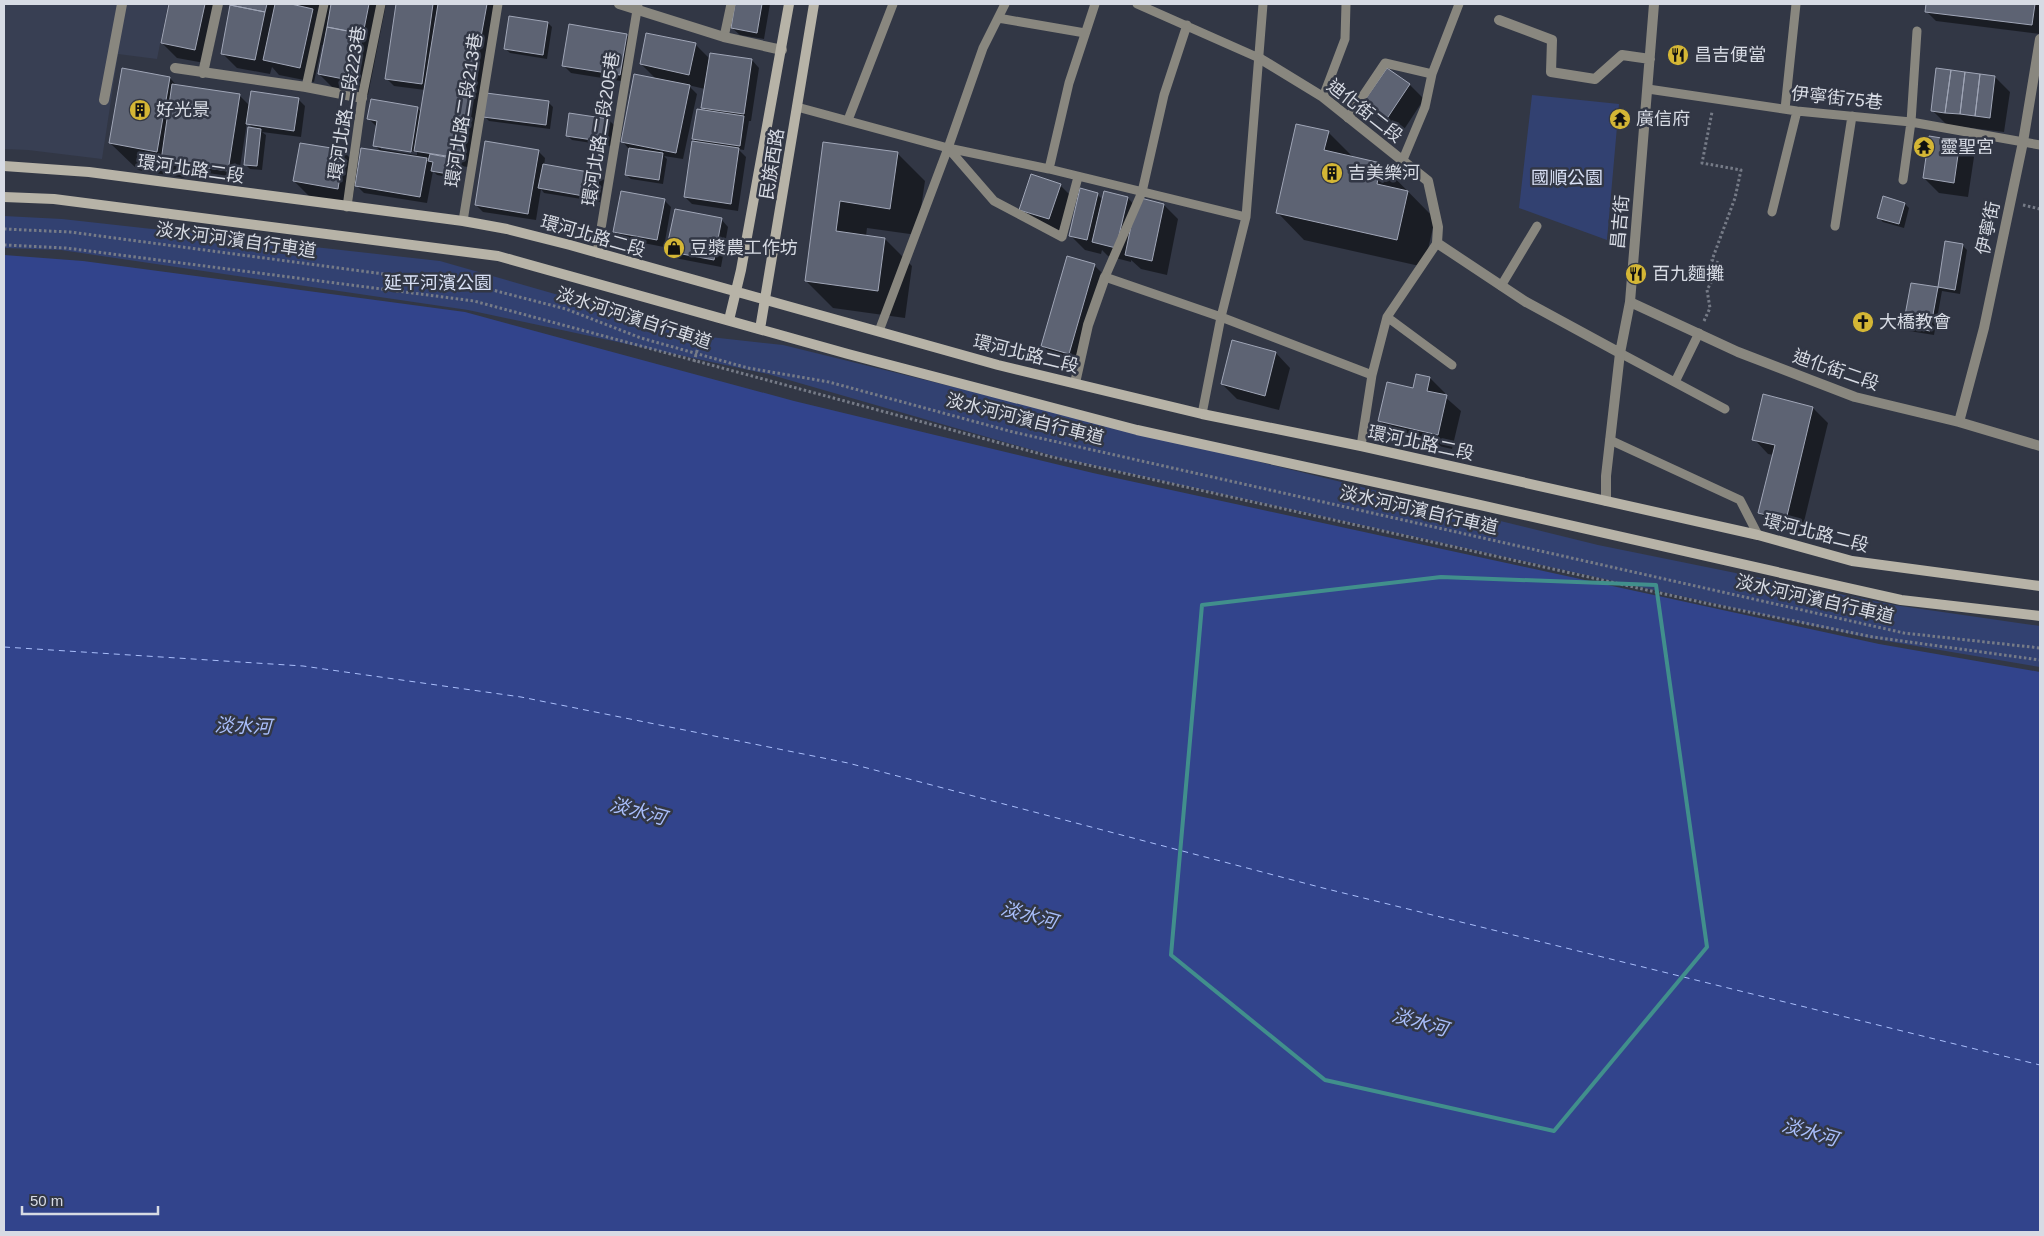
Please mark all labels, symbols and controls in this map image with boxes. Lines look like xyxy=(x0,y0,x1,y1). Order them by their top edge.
street label: 環河北路二段223巷 xyxy=(325,24,369,182)
street label: 環河北路二段213巷 xyxy=(442,31,486,189)
restaurant icon: 昌吉便當 xyxy=(1666,43,1690,67)
place label: 昌吉便當 xyxy=(1694,45,1766,65)
street label: 環河北路二段205巷 xyxy=(579,50,623,208)
street label: 迪化街二段 xyxy=(1323,75,1407,147)
street label: 伊寧街75巷 xyxy=(1790,83,1884,113)
building icon: 好光景 xyxy=(128,98,152,122)
place label: 好光景 xyxy=(156,100,210,120)
temple icon: 廣信府 xyxy=(1608,107,1632,131)
place label: 廣信府 xyxy=(1636,109,1690,129)
street label: 民族西路 xyxy=(756,127,788,201)
temple icon: 靈聖宮 xyxy=(1912,135,1936,159)
place label: 靈聖宮 xyxy=(1940,137,1994,157)
street label: 環河北路二段 xyxy=(136,152,246,186)
building icon: 吉美樂河 xyxy=(1320,161,1344,185)
place label: 吉美樂河 xyxy=(1348,163,1420,183)
park label: 國順公園 xyxy=(1531,168,1603,188)
street label: 昌吉街 xyxy=(1608,194,1632,250)
street label: 伊寧街 xyxy=(1973,200,2003,256)
street label: 環河北路二段 xyxy=(538,212,648,260)
street label: 淡水河河濱自行車道 xyxy=(154,219,318,261)
shop icon: 豆漿農工作坊 xyxy=(662,236,686,260)
place label: 豆漿農工作坊 xyxy=(690,238,798,258)
restaurant icon: 百九麵攤 xyxy=(1624,262,1648,286)
place label: 百九麵攤 xyxy=(1652,264,1724,284)
park label: 延平河濱公園 xyxy=(384,273,492,293)
street label: 淡水河河濱自行車道 xyxy=(554,283,714,353)
church icon: 大橋教會 xyxy=(1851,310,1875,334)
place label: 大橋教會 xyxy=(1879,312,1951,332)
street label: 環河北路二段 xyxy=(971,331,1081,377)
street label: 迪化街二段 xyxy=(1790,346,1882,394)
street label: 淡水河河濱自行車道 xyxy=(944,390,1106,448)
street label: 環河北路二段 xyxy=(1366,422,1476,464)
street label: 淡水河河濱自行車道 xyxy=(1338,482,1500,538)
street label: 環河北路二段 xyxy=(1761,510,1871,556)
street label: 淡水河河濱自行車道 xyxy=(1734,571,1896,627)
water label: 淡水河 xyxy=(214,715,276,738)
water label: 淡水河 xyxy=(608,793,672,830)
water label: 淡水河 xyxy=(999,897,1063,934)
water label: 淡水河 xyxy=(1390,1004,1454,1041)
water label: 淡水河 xyxy=(1780,1114,1844,1151)
scale bar xyxy=(22,1184,159,1216)
text: 50 m xyxy=(30,1192,63,1209)

